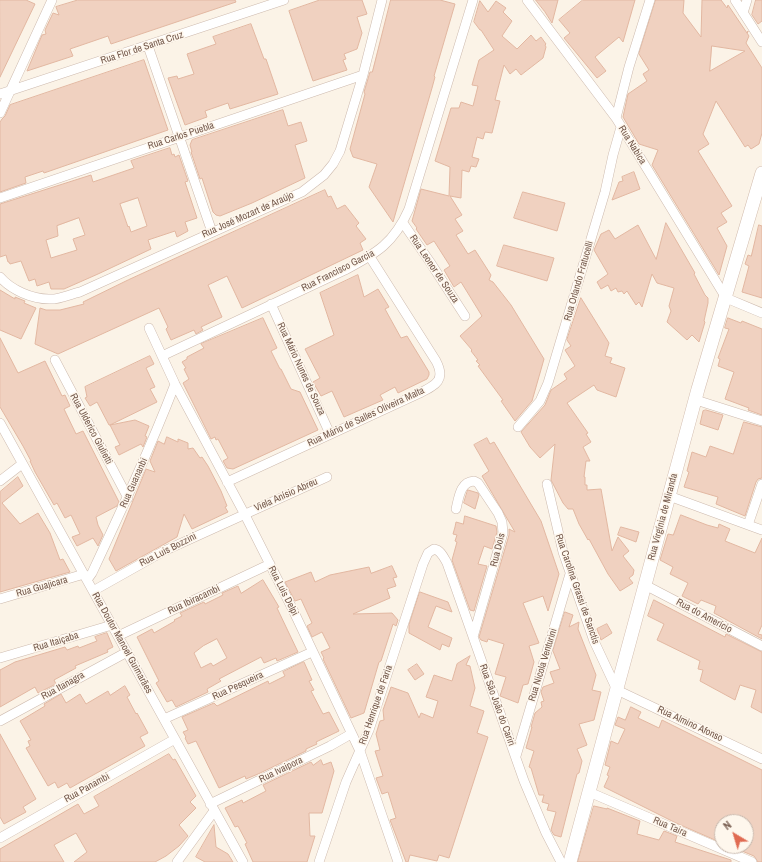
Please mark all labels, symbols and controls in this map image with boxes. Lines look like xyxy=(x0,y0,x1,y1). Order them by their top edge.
street label: Rua Flor de Santa Cruz xyxy=(99,29,185,67)
street label: Rua Carlos Puebla xyxy=(146,120,216,152)
street label: Rua Nabica xyxy=(615,123,649,167)
street label: Rua José Mozart de Araújo xyxy=(200,189,296,241)
street label: Rua Leonor de Souza xyxy=(407,233,461,305)
street label: Rua Orlando Fratucelli xyxy=(562,240,596,322)
street label: Rua Francisco Garcia xyxy=(300,247,376,295)
street label: Rua Mário Nunes de Souza xyxy=(274,321,328,417)
street label: Rua Mário de Salles Oliveira Malta xyxy=(306,385,426,449)
street label: Rua Ulderico Giulietti xyxy=(67,391,115,467)
street label: Rua Guananbi xyxy=(118,456,150,510)
street label: Rua Virgínia de Miranda xyxy=(646,472,680,562)
street label: Viela Anísio Abreu xyxy=(252,476,320,514)
street label: Rua Luis Bozzini xyxy=(137,530,199,570)
street label: Rua Dois xyxy=(488,532,508,568)
street label: Rua Carolina Grassi de Sanctis xyxy=(552,532,602,646)
street label: Rua Luis Delpi xyxy=(265,564,301,618)
street label: Rua Guajicara xyxy=(15,574,69,600)
street label: Rua Ibiracambi xyxy=(166,583,222,617)
street label: Rua Doutor Manoel Guimarães xyxy=(89,590,155,696)
street label: Rua do Amerício xyxy=(674,596,734,636)
street label: Rua Nicola Venturini xyxy=(526,627,560,703)
street label: Rua Itaiçaba xyxy=(32,629,80,655)
street label: Rua São João do Cariri xyxy=(477,662,517,748)
street label: Rua Henrique de Faria xyxy=(357,664,395,746)
street label: Rua Itanagra xyxy=(39,669,87,703)
street label: Rua Pesqueira xyxy=(211,669,265,703)
street label: Rua Almino Afonso xyxy=(655,704,725,744)
street label: Rua Ivaipora xyxy=(257,754,305,786)
street label: Rua Panambi xyxy=(62,771,112,805)
north arrow xyxy=(714,814,754,854)
street label: Rua Taira xyxy=(651,815,689,839)
text: N xyxy=(720,818,734,833)

